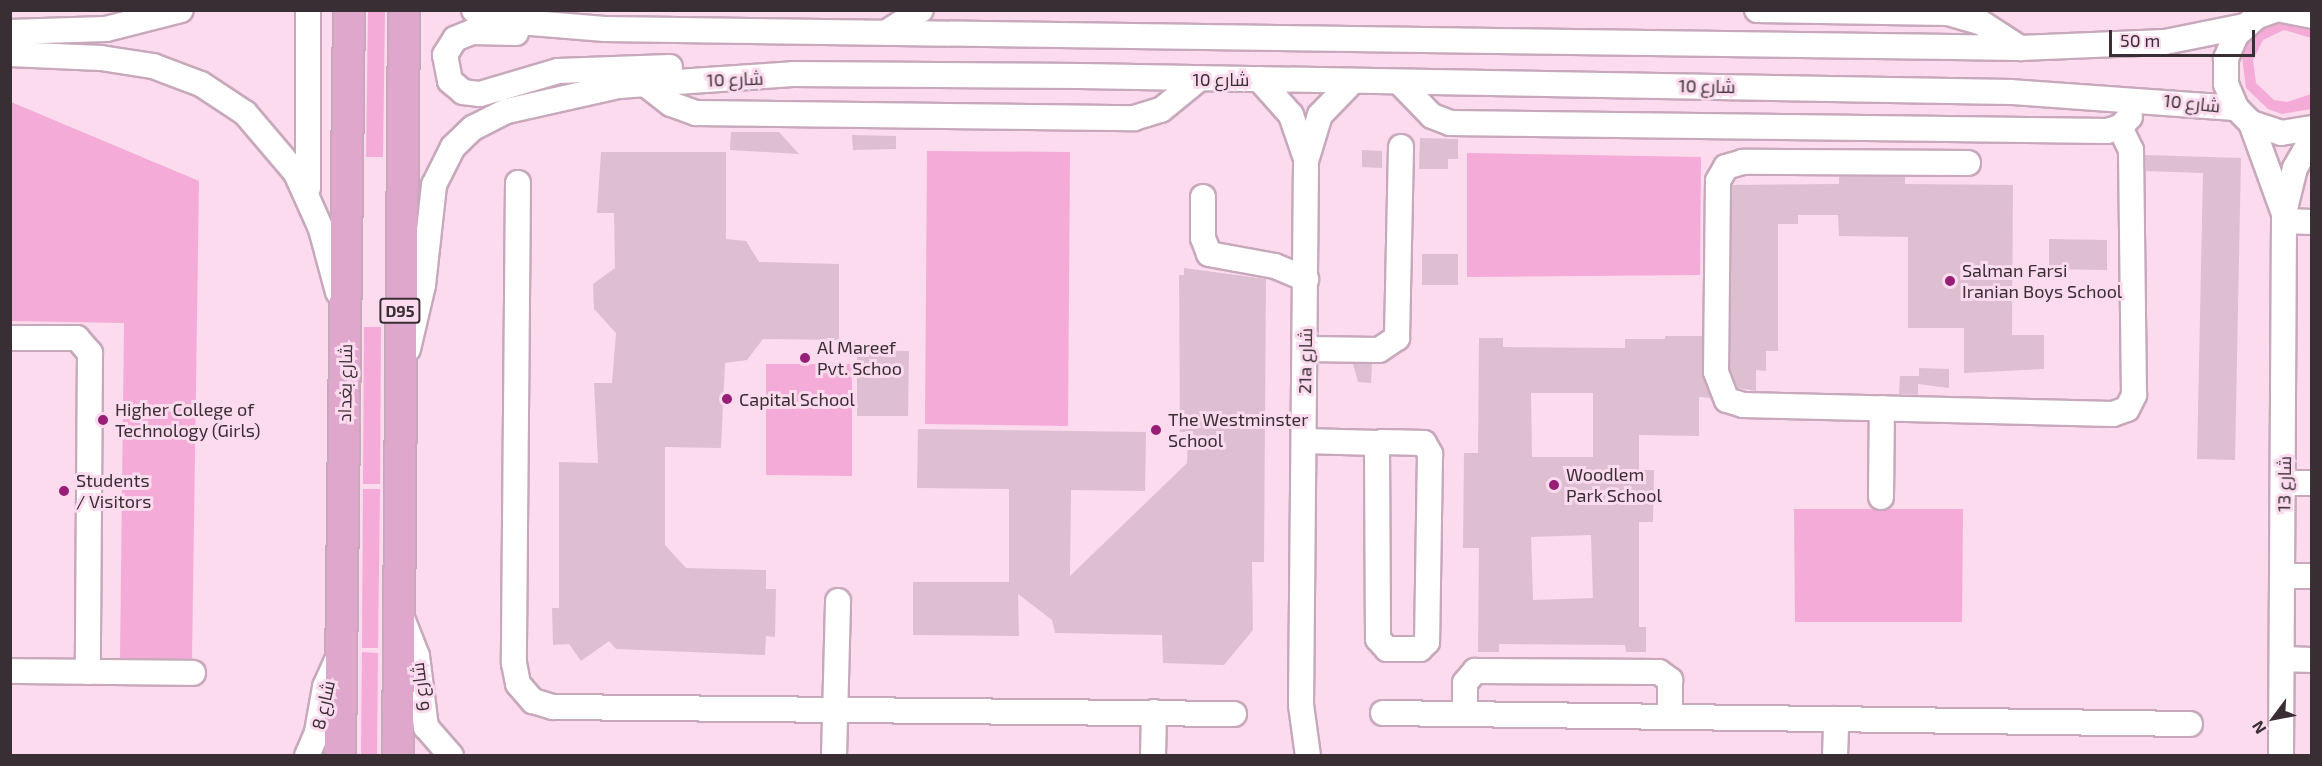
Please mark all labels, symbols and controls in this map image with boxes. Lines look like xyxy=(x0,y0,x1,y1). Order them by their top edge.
scale bar xyxy=(2112,18,2258,56)
text: 50 m xyxy=(2120,29,2160,51)
street label: شارع 10 xyxy=(706,67,764,91)
street label: شارع 10 xyxy=(1193,68,1249,90)
street label: شارع 10 xyxy=(1678,75,1736,97)
street label: شارع 10 xyxy=(2163,89,2221,117)
place label: Salman Farsi Iranian Boys School xyxy=(1962,260,2122,302)
marker: Salman Farsi Iranian Boys School xyxy=(1943,274,1957,288)
road number: D95 xyxy=(379,298,421,324)
street label: 21a شارع xyxy=(1294,328,1316,394)
place label: Al Mareef Pvt. Schoo xyxy=(817,337,902,380)
street label: شارع بغداد xyxy=(334,344,356,422)
marker: Al Mareef Pvt. Schoo xyxy=(798,351,812,365)
place label: Capital School xyxy=(739,388,855,410)
marker: Capital School xyxy=(720,392,734,406)
place label: Higher College of Technology (Girls) xyxy=(115,399,261,442)
place label: The Westminster School xyxy=(1168,409,1309,452)
marker: Higher College of Technology (Girls) xyxy=(96,413,110,427)
marker: The Westminster School xyxy=(1149,423,1163,437)
street label: شارع 13 xyxy=(2273,456,2295,512)
place label: Woodlem Park School xyxy=(1566,464,1662,506)
place label: Students / Visitors xyxy=(76,470,152,512)
marker: Woodlem Park School xyxy=(1547,478,1561,492)
marker: Students / Visitors xyxy=(57,484,71,498)
street label: شارع 6 xyxy=(406,661,434,713)
street label: شارع 8 xyxy=(307,678,339,732)
north arrow xyxy=(2244,688,2304,748)
text: N xyxy=(2247,718,2269,738)

